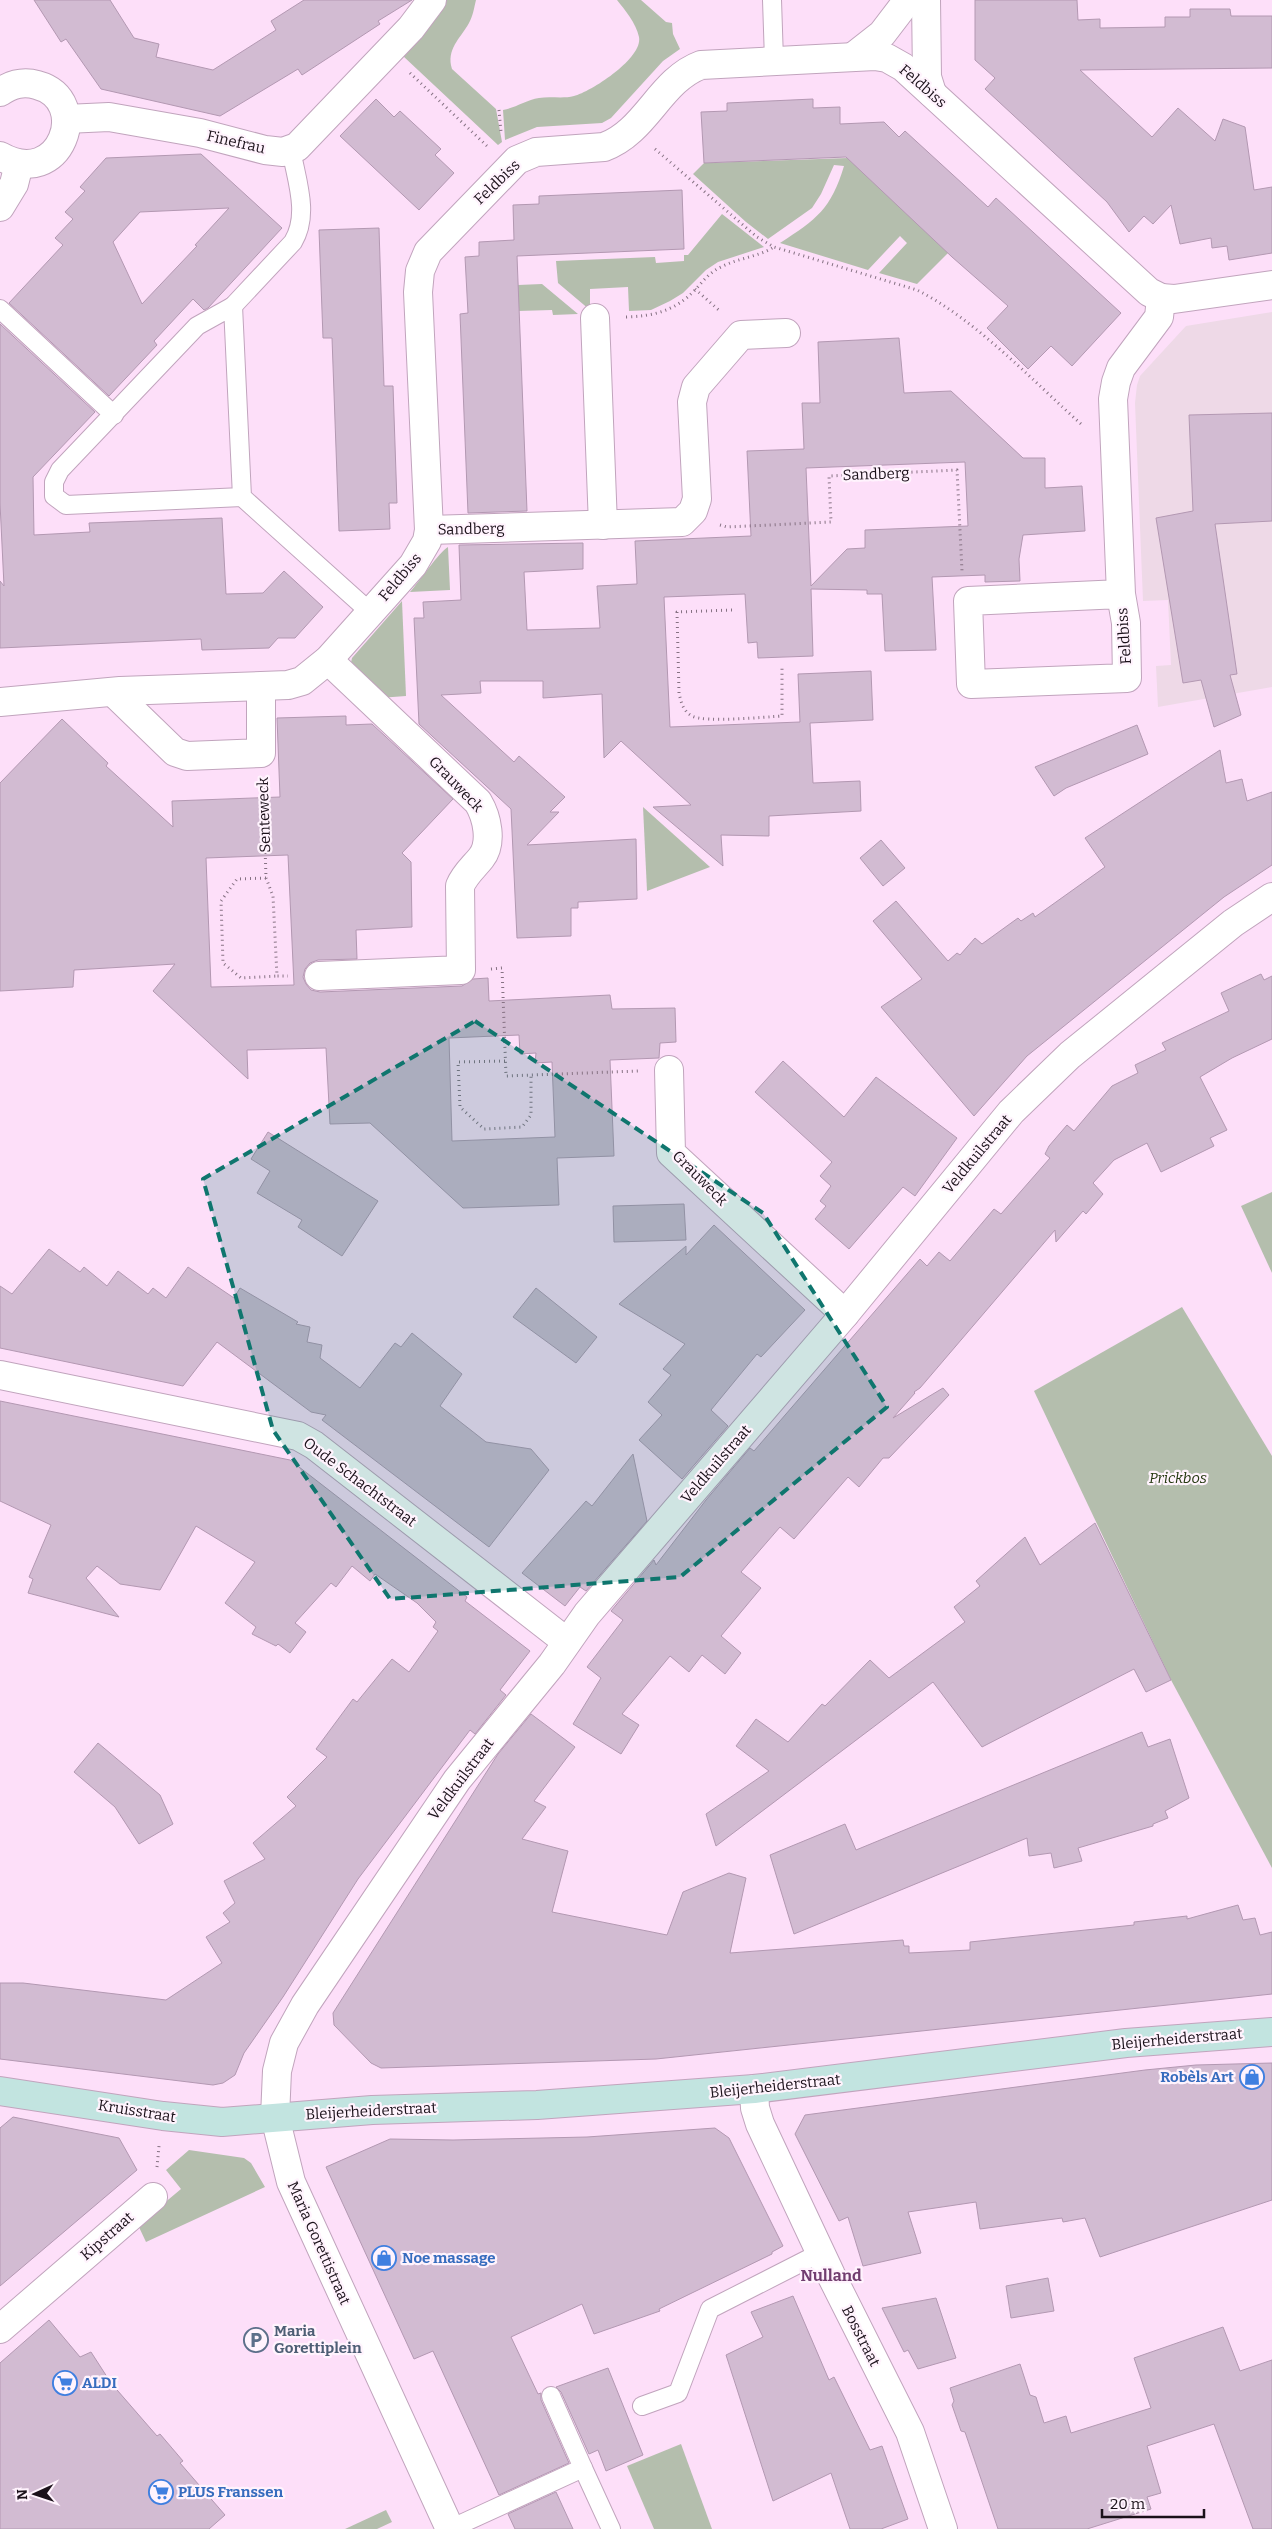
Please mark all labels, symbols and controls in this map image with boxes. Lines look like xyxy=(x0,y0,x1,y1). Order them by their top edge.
street label: Feldbiss xyxy=(896,61,950,111)
street label: Finefrau xyxy=(205,127,267,157)
street label: Feldbiss xyxy=(470,156,524,208)
street label: Sandberg xyxy=(842,464,910,484)
street label: Sandberg xyxy=(437,519,505,539)
street label: Feldbiss xyxy=(375,550,425,604)
street label: Feldbiss xyxy=(1113,607,1135,665)
street label: Grauweck xyxy=(425,752,487,816)
street label: Senteweck xyxy=(254,776,274,853)
street label: Veldkuilstraat xyxy=(939,1110,1016,1197)
street label: Grauweck xyxy=(669,1147,732,1210)
street label: Veldkuilstraat xyxy=(677,1421,755,1507)
street label: Oude Schachtstraat xyxy=(300,1434,420,1531)
park label: Prickbos xyxy=(1149,1469,1207,1487)
street label: Veldkuilstraat xyxy=(424,1734,498,1823)
street label: Bleijerheiderstraat xyxy=(1111,2024,1244,2054)
shop icon: Robèls Art xyxy=(1239,2064,1265,2090)
place label: Robèls Art xyxy=(1160,2068,1234,2086)
street label: Bleijerheiderstraat xyxy=(709,2070,842,2102)
street label: Kruisstraat xyxy=(97,2096,178,2126)
street label: Bleijerheiderstraat xyxy=(305,2099,438,2123)
street label: Maria Gorettistraat xyxy=(284,2178,355,2308)
street label: Kipstraat xyxy=(77,2208,138,2264)
shop icon: Noe massage xyxy=(371,2245,397,2271)
place label: Noe massage xyxy=(402,2249,496,2267)
district label: Nulland xyxy=(800,2266,862,2285)
street label: Bosstraat xyxy=(838,2303,884,2370)
place label: Maria Gorettiplein xyxy=(274,2322,362,2357)
parking icon: Maria Gorettiplein xyxy=(243,2327,269,2353)
supermarket icon: ALDI xyxy=(52,2370,78,2396)
place label: ALDI xyxy=(82,2374,117,2392)
north arrow xyxy=(10,2469,60,2519)
supermarket icon: PLUS Franssen xyxy=(148,2479,174,2505)
place label: PLUS Franssen xyxy=(178,2483,283,2501)
scale bar xyxy=(1102,2486,1204,2518)
text: N xyxy=(14,2489,31,2500)
text: 20 m xyxy=(1110,2495,1146,2513)

